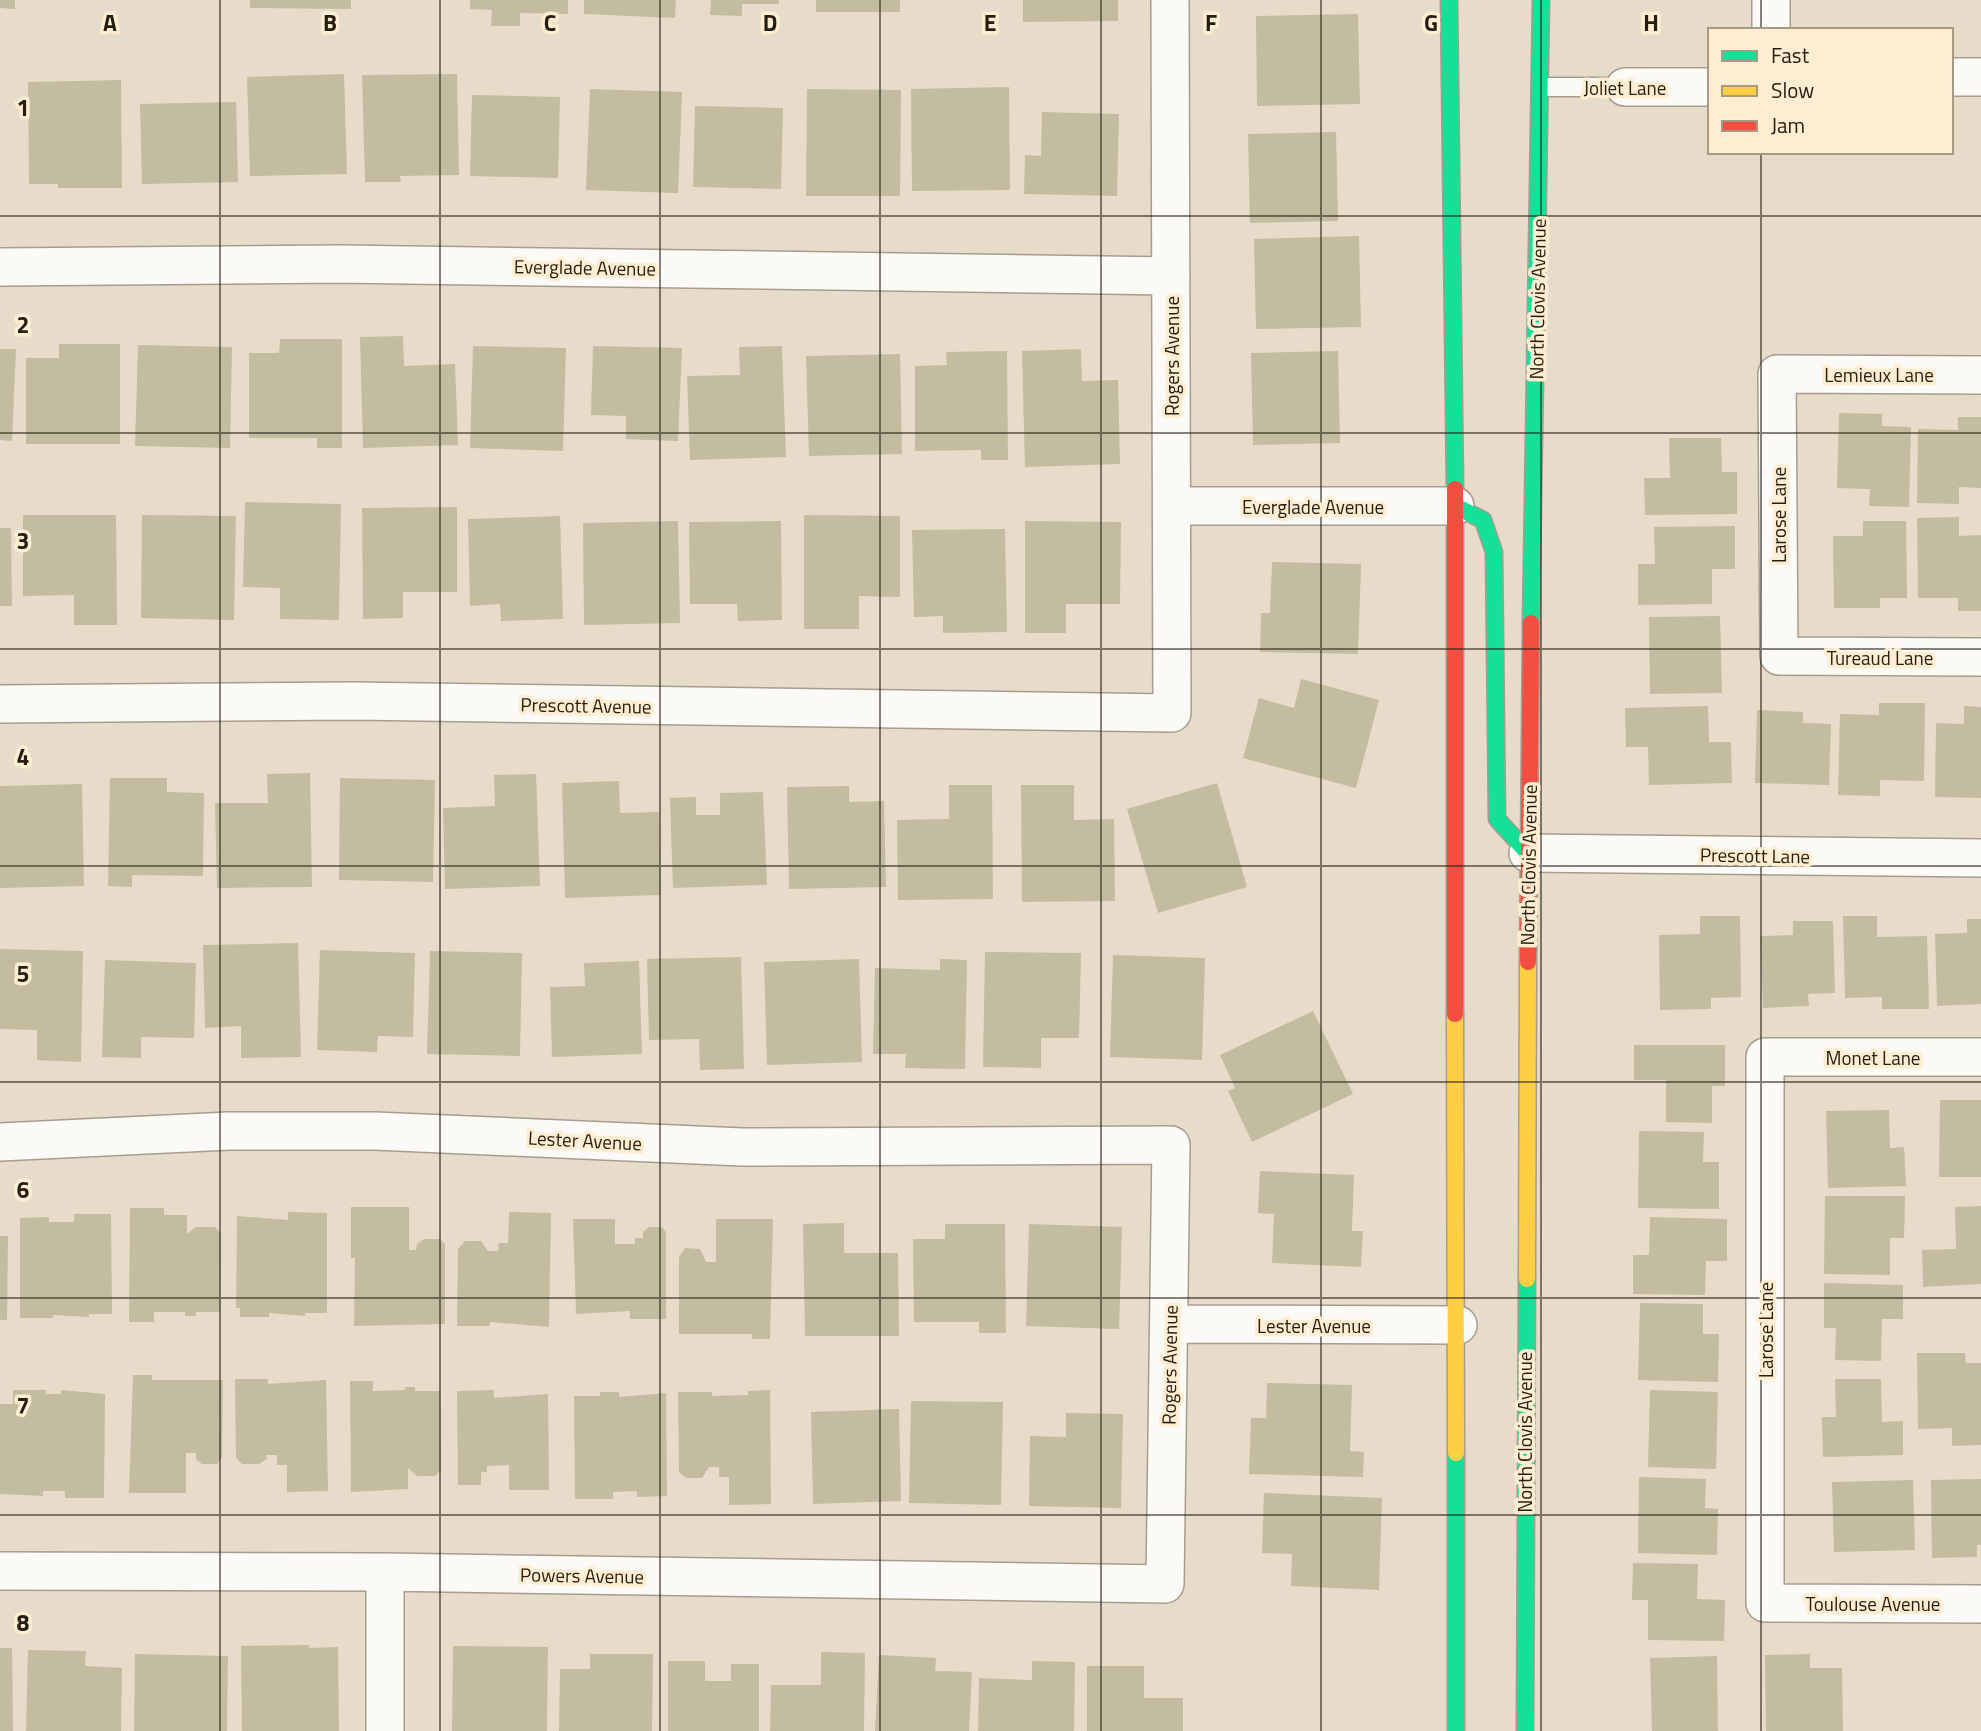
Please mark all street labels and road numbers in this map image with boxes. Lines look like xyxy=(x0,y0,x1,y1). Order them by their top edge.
street label: Joliet Lane xyxy=(1584,73,1666,102)
street label: North Clovis Avenue xyxy=(1521,218,1553,380)
street label: Everglade Avenue xyxy=(514,251,656,283)
street label: Rogers Avenue xyxy=(1157,296,1186,416)
street label: Lemieux Lane xyxy=(1824,360,1934,389)
street label: Larose Lane xyxy=(1764,467,1793,563)
street label: Everglade Avenue xyxy=(1242,492,1384,521)
street label: Tureaud Lane xyxy=(1827,643,1933,672)
street label: Prescott Avenue xyxy=(520,689,652,721)
street label: North Clovis Avenue xyxy=(1512,784,1544,946)
street label: Prescott Lane xyxy=(1700,840,1810,870)
street label: Monet Lane xyxy=(1826,1043,1920,1072)
street label: Lester Avenue xyxy=(527,1123,643,1157)
street label: Larose Lane xyxy=(1751,1282,1780,1378)
street label: Rogers Avenue xyxy=(1153,1305,1185,1425)
street label: Lester Avenue xyxy=(1257,1311,1371,1340)
street label: North Clovis Avenue xyxy=(1510,1352,1539,1512)
street label: Powers Avenue xyxy=(520,1559,644,1591)
street label: Toulouse Avenue xyxy=(1806,1589,1940,1618)

